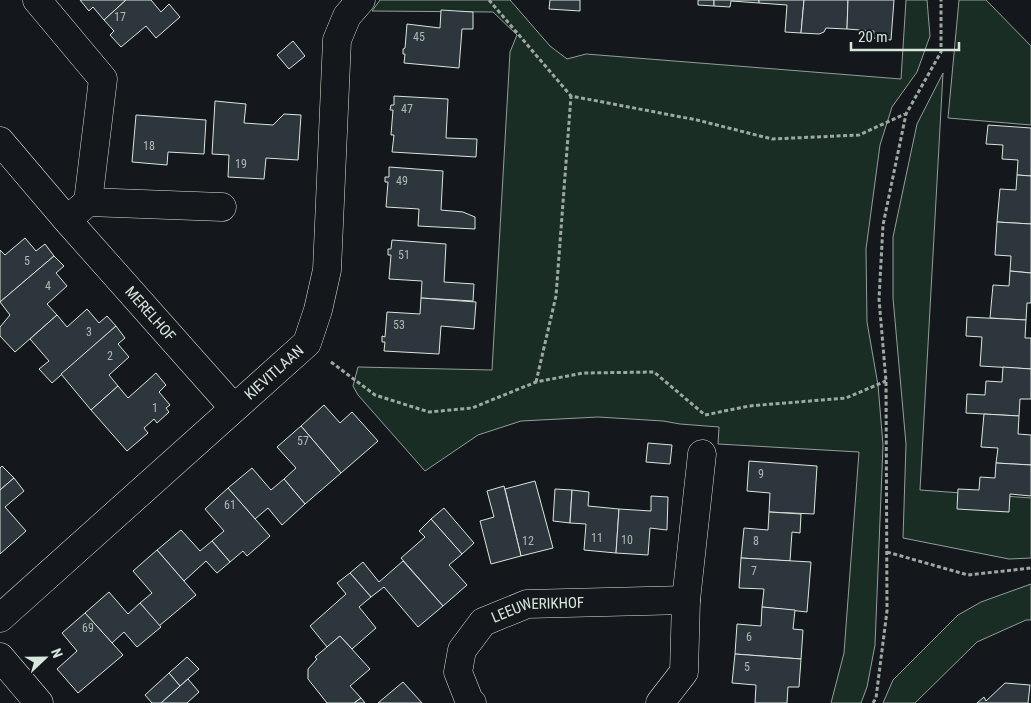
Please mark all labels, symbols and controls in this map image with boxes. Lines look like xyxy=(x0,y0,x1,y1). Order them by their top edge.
house number: 17 xyxy=(114,10,126,24)
scale bar xyxy=(851,20,958,52)
text: 20 m xyxy=(858,28,888,46)
house number: 45 xyxy=(413,30,425,44)
house number: 47 xyxy=(401,102,413,116)
house number: 18 xyxy=(143,139,155,153)
house number: 19 xyxy=(235,157,247,171)
house number: 49 xyxy=(396,174,408,188)
house number: 51 xyxy=(398,248,410,262)
house number: 5 xyxy=(24,254,30,268)
house number: 4 xyxy=(45,279,51,293)
street label: MERELHOF xyxy=(121,283,179,345)
house number: 53 xyxy=(393,318,405,332)
house number: 3 xyxy=(86,325,92,339)
street label: KIEVITLAAN xyxy=(241,341,307,404)
house number: 2 xyxy=(107,349,113,363)
house number: 1 xyxy=(152,401,158,415)
house number: 57 xyxy=(297,434,309,448)
house number: 9 xyxy=(758,467,764,481)
house number: 61 xyxy=(224,498,236,512)
house number: 11 xyxy=(591,531,603,545)
house number: 10 xyxy=(621,533,633,547)
house number: 12 xyxy=(522,534,534,548)
house number: 8 xyxy=(753,534,759,548)
house number: 7 xyxy=(751,564,757,578)
street label: LEEUWERIKHOF xyxy=(489,594,584,627)
house number: 69 xyxy=(82,621,94,635)
house number: 6 xyxy=(746,630,752,644)
north arrow xyxy=(20,633,70,683)
text: N xyxy=(48,646,66,660)
house number: 5 xyxy=(744,660,750,674)

